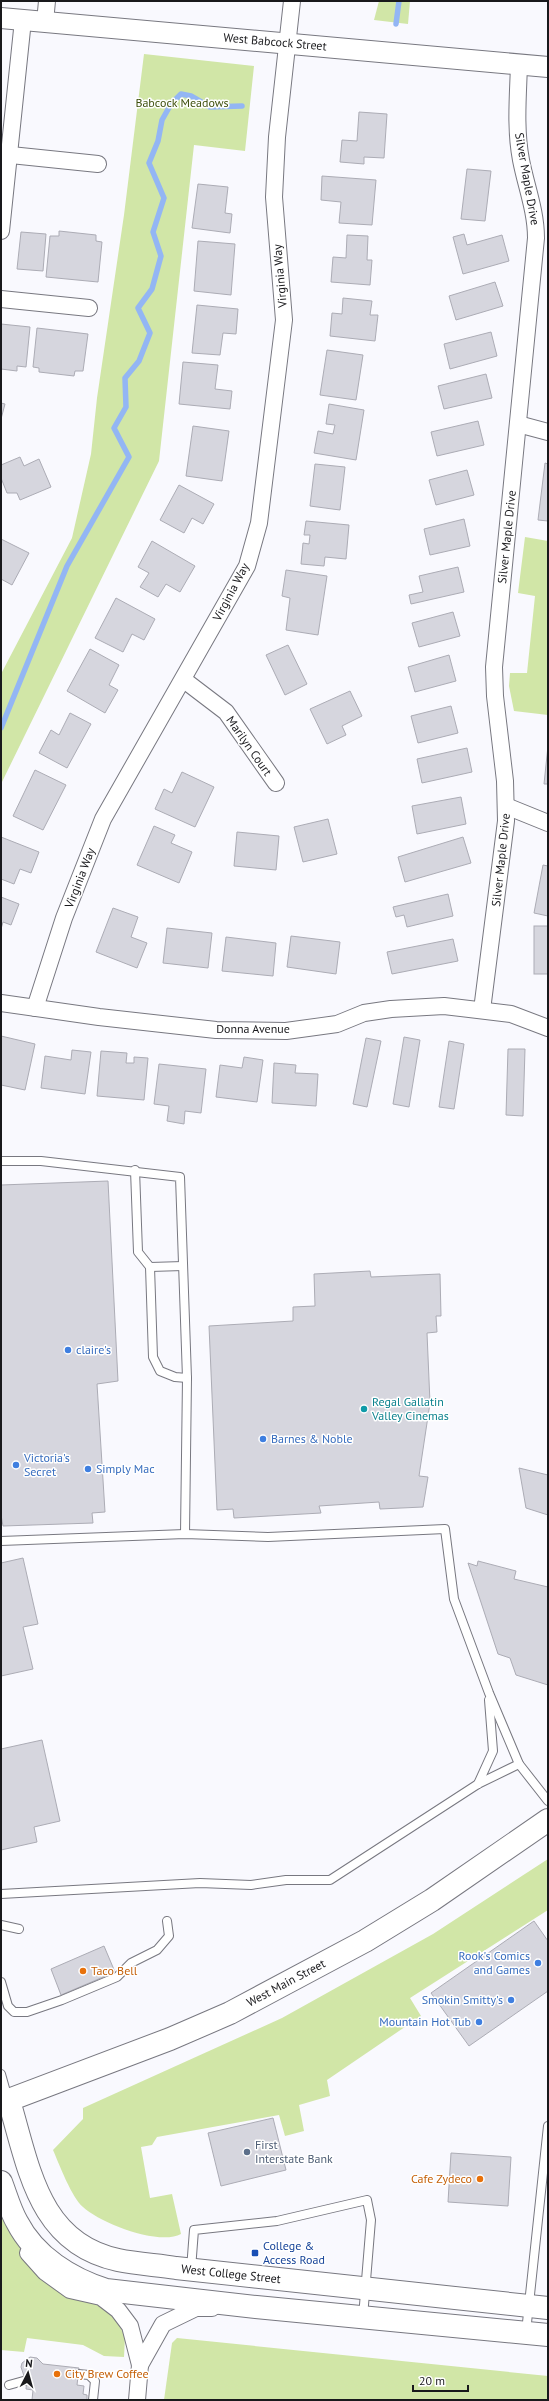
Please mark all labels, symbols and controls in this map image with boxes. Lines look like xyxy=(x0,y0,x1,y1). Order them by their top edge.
street label: West Babcock Street xyxy=(223,30,327,53)
park label: Babcock Meadows xyxy=(135,95,229,110)
street label: Silver Maple Drive xyxy=(512,131,543,226)
street label: Virginia Way xyxy=(269,243,290,309)
street label: Silver Maple Drive xyxy=(494,490,519,584)
street label: Virginia Way xyxy=(209,560,252,624)
street label: Marilyn Court xyxy=(223,713,275,778)
street label: Silver Maple Drive xyxy=(488,813,513,907)
street label: Virginia Way xyxy=(61,845,98,911)
street label: Donna Avenue xyxy=(216,1021,290,1036)
place label: claire's xyxy=(76,1342,111,1357)
marker: claire's xyxy=(63,1345,73,1355)
place label: Regal Gallatin Valley Cinemas xyxy=(371,1394,449,1423)
marker: Regal Gallatin Valley Cinemas xyxy=(359,1404,369,1414)
place label: Barnes & Noble xyxy=(271,1431,353,1446)
marker: Barnes & Noble xyxy=(258,1434,268,1444)
place label: Victoria's Secret xyxy=(23,1450,70,1479)
marker: Victoria's Secret xyxy=(11,1460,21,1470)
place label: Simply Mac xyxy=(96,1461,155,1476)
marker: Simply Mac xyxy=(83,1464,93,1474)
place label: Rook's Comics and Games xyxy=(458,1948,530,1977)
street label: West Main Street xyxy=(244,1956,328,2010)
marker: Rook's Comics and Games xyxy=(533,1958,543,1968)
place label: Taco Bell xyxy=(91,1963,138,1978)
marker: Taco Bell xyxy=(78,1966,88,1976)
place label: Smokin Smitty's xyxy=(422,1992,503,2007)
marker: Smokin Smitty's xyxy=(506,1995,516,2005)
place label: Mountain Hot Tub xyxy=(379,2014,471,2029)
marker: Mountain Hot Tub xyxy=(474,2017,484,2027)
place label: First Interstate Bank xyxy=(255,2137,333,2166)
marker: First Interstate Bank xyxy=(242,2147,252,2157)
place label: Cafe Zydeco xyxy=(411,2171,472,2186)
marker: Cafe Zydeco xyxy=(475,2174,485,2184)
place label: College & Access Road xyxy=(263,2238,325,2267)
marker: College & Access Road xyxy=(250,2248,260,2258)
street label: West College Street xyxy=(180,2261,282,2286)
north arrow xyxy=(8,2353,48,2393)
text: N xyxy=(25,2356,33,2370)
place label: City Brew Coffee xyxy=(65,2366,149,2381)
scale bar xyxy=(413,2367,468,2393)
marker: City Brew Coffee xyxy=(52,2369,62,2379)
text: 20 m xyxy=(419,2373,445,2388)

